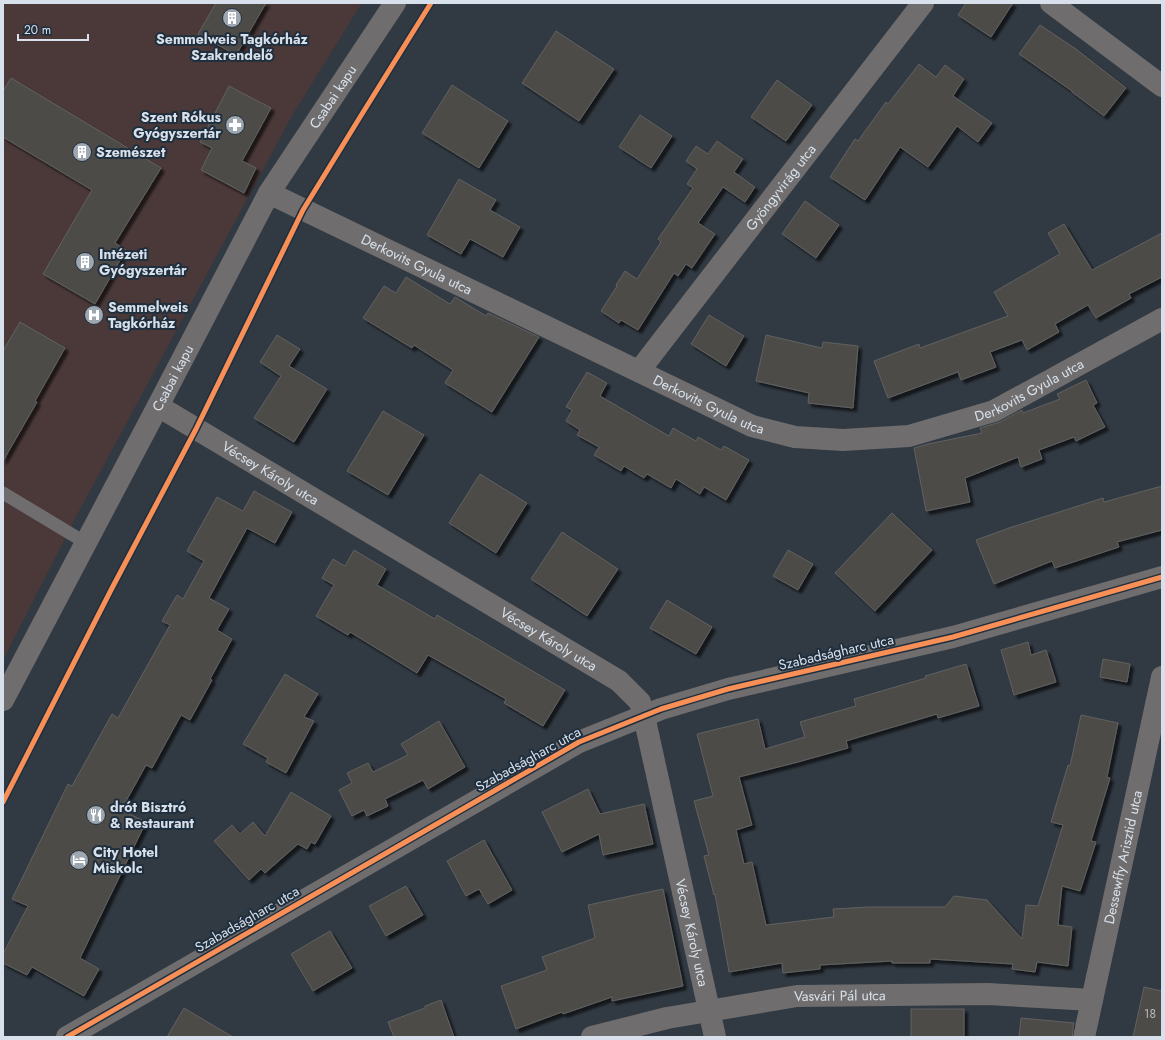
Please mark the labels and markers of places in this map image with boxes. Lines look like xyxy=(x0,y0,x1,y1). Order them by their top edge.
building icon: Semmelweis Tagkórház Szakrendelő xyxy=(221,7,243,29)
place label: Semmelweis Tagkórház Szakrendelő xyxy=(156,29,309,65)
place label: Szent Rókus Gyógyszertár xyxy=(133,107,222,143)
pharmacy icon: Szent Rókus Gyógyszertár xyxy=(224,114,246,136)
building icon: Szemészet xyxy=(71,141,93,163)
place label: Szemészet xyxy=(96,142,166,162)
place label: Intézeti Gyógyszertár xyxy=(99,244,187,280)
building icon: Intézeti Gyógyszertár xyxy=(74,251,96,273)
place label: Semmelweis Tagkórház xyxy=(108,297,189,333)
hospital icon: Semmelweis Tagkórház xyxy=(83,304,105,326)
place label: drót Bisztró & Restaurant xyxy=(110,797,195,833)
restaurant icon: drót Bisztró & Restaurant xyxy=(85,804,107,826)
place label: City Hotel Miskolc xyxy=(93,842,158,878)
hotel icon: City Hotel Miskolc xyxy=(68,849,90,871)

